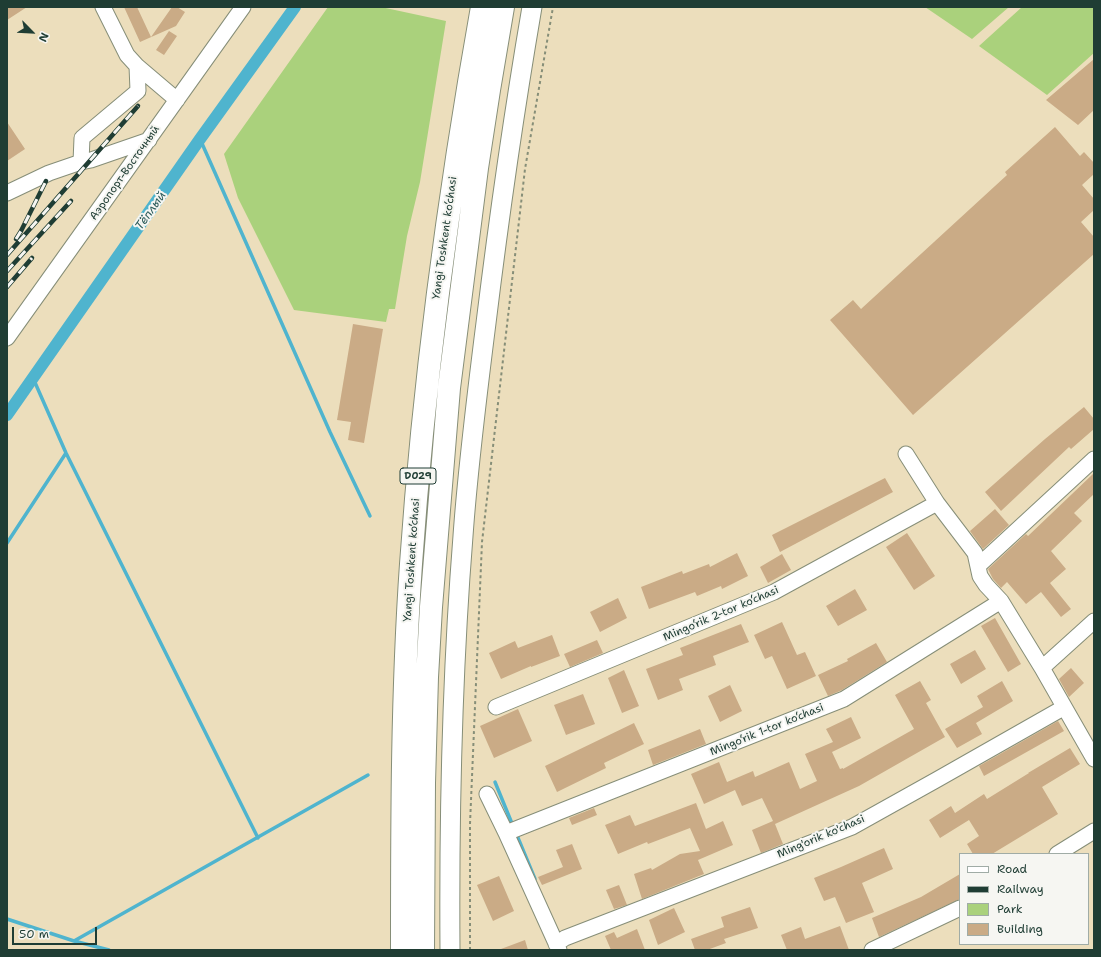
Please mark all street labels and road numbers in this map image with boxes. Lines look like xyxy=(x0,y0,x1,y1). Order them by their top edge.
street label: Аэропорт-Восточный xyxy=(87,123,163,223)
street label: Yangi Toshkent ko‘chasi xyxy=(430,176,460,300)
road number: D029 xyxy=(400,468,436,484)
street label: Yangi Toshkent ko‘chasi xyxy=(401,498,423,622)
street label: Mingo‘rik 2-tor ko‘chasi xyxy=(661,584,781,644)
street label: Mingo‘rik 1-tor ko‘chasi xyxy=(708,701,826,759)
street label: Ming'orik ko'chasi xyxy=(775,813,867,861)

